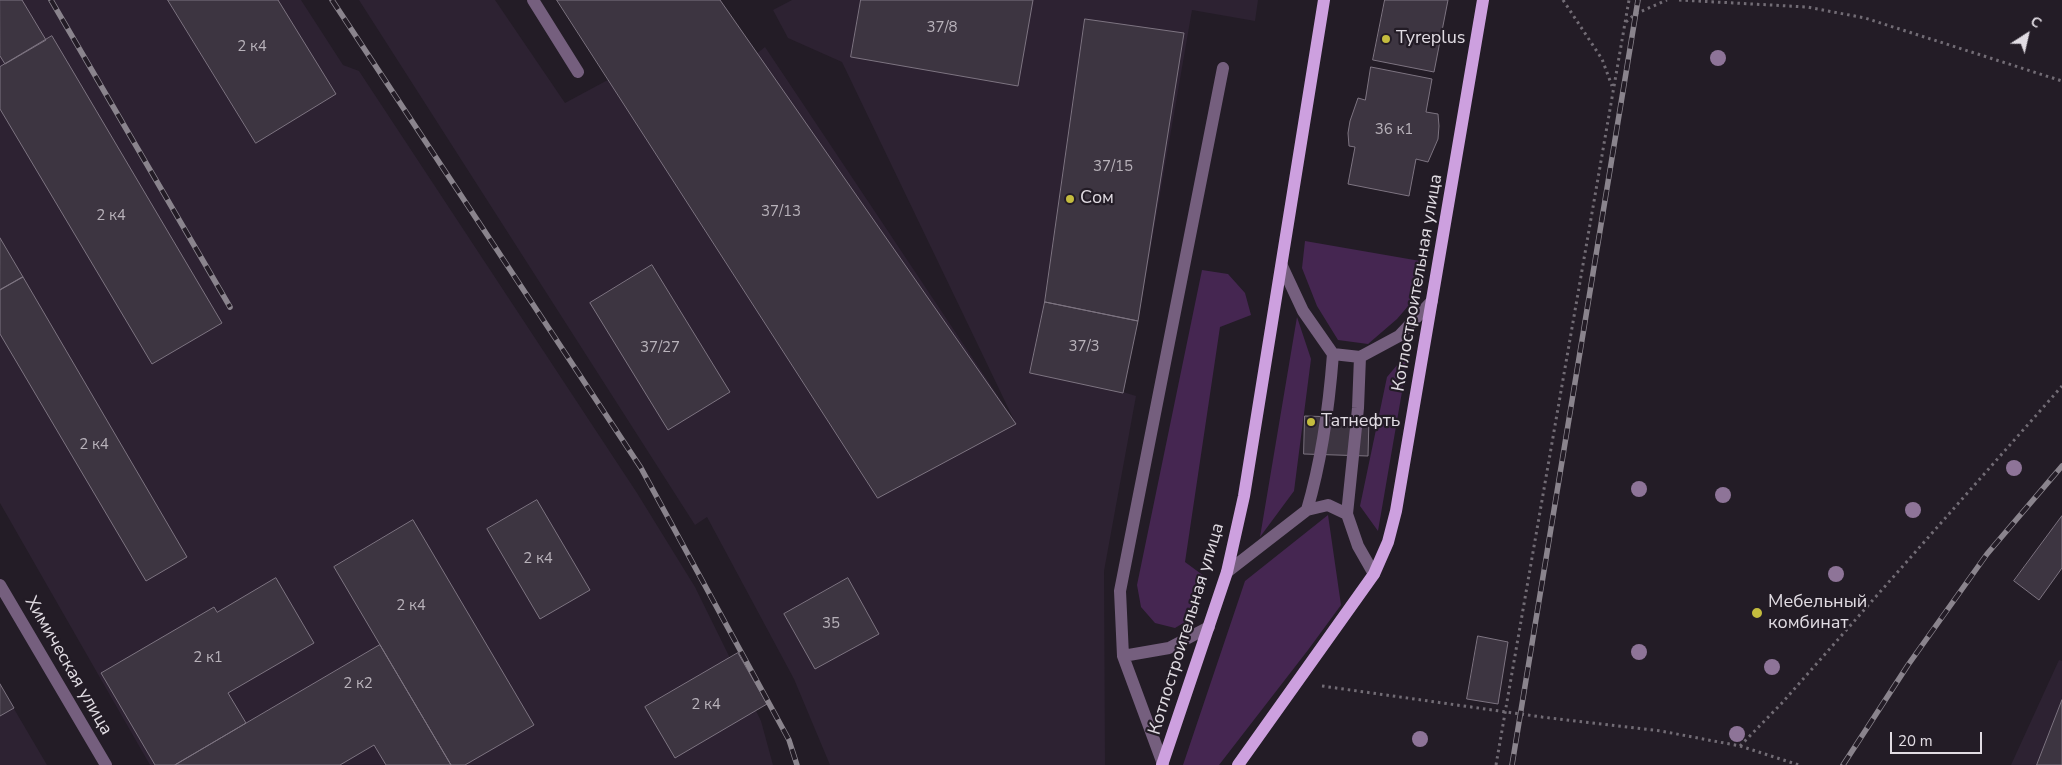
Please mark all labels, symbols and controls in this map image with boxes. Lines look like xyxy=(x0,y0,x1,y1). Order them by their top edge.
north arrow xyxy=(2002,10,2052,60)
text: С xyxy=(2027,12,2045,33)
house number: 37/8 xyxy=(926,19,958,37)
place label: Tyreplus xyxy=(1396,28,1465,50)
marker: Tyreplus xyxy=(1380,33,1392,45)
house number: 2 к4 xyxy=(237,38,267,56)
house number: 36 к1 xyxy=(1375,121,1413,139)
house number: 37/15 xyxy=(1093,158,1133,176)
street label: Котлостроительная улица xyxy=(1388,173,1448,393)
place label: Сом xyxy=(1080,188,1114,210)
marker: Сом xyxy=(1064,193,1076,205)
house number: 37/13 xyxy=(761,203,801,221)
house number: 2 к4 xyxy=(96,207,126,225)
house number: 37/3 xyxy=(1068,338,1100,356)
house number: 37/27 xyxy=(640,339,680,357)
place label: Татнефть xyxy=(1321,411,1400,433)
marker: Татнефть xyxy=(1305,416,1317,428)
house number: 2 к4 xyxy=(79,436,109,454)
street label: Котлостроительная улица xyxy=(1144,520,1230,738)
house number: 2 к4 xyxy=(523,550,553,568)
place label: Мебельный комбинат xyxy=(1768,592,1867,634)
street label: Химическая улица xyxy=(20,593,116,739)
house number: 2 к4 xyxy=(396,597,426,615)
marker: Мебельный комбинат xyxy=(1750,606,1764,620)
house number: 35 xyxy=(822,615,840,633)
house number: 2 к1 xyxy=(193,649,223,667)
house number: 2 к2 xyxy=(343,675,373,693)
house number: 2 к4 xyxy=(691,696,721,714)
scale bar xyxy=(1892,722,1984,754)
text: 20 m xyxy=(1898,731,1933,751)

